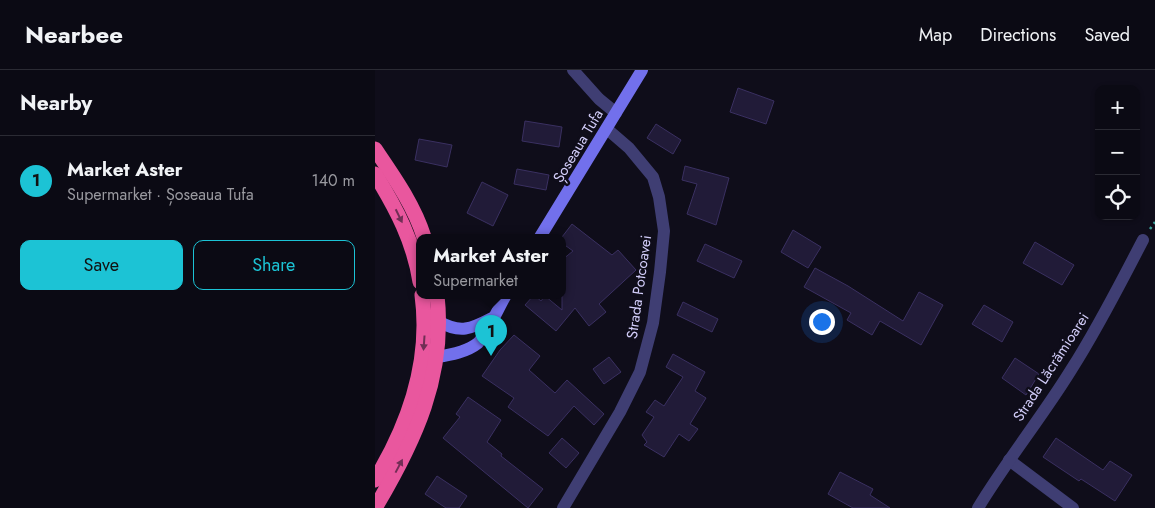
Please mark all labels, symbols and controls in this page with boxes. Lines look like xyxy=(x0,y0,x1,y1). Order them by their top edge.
text: Nearbee xyxy=(25,17,123,52)
text: Map xyxy=(919,22,952,48)
text: Directions xyxy=(980,22,1056,48)
text: Saved xyxy=(1084,22,1130,48)
map controls xyxy=(1095,85,1140,220)
button: + xyxy=(1095,85,1140,130)
text: Nearby xyxy=(20,88,92,118)
street label: Șoseaua Tufa xyxy=(547,105,609,187)
button: − xyxy=(1095,130,1140,175)
text: Market Aster xyxy=(67,156,183,183)
text: 1 xyxy=(32,169,40,192)
text: 140 m xyxy=(312,169,355,192)
button: locate xyxy=(1095,175,1140,220)
text: Supermarket · Șoseaua Tufa xyxy=(67,183,254,206)
one-way arrow xyxy=(395,209,403,224)
popup xyxy=(416,234,566,299)
street label: Strada Potcoavei xyxy=(621,234,657,340)
button: Save xyxy=(20,240,183,290)
button: Share xyxy=(193,240,355,290)
text: Market Aster xyxy=(433,242,549,269)
text: Supermarket xyxy=(433,269,518,292)
street label: Strada Lăcrămioarei xyxy=(1008,308,1094,426)
your location xyxy=(809,309,835,335)
pin: 1 xyxy=(475,315,507,356)
one-way arrow xyxy=(419,336,427,352)
one-way arrow xyxy=(395,458,403,473)

